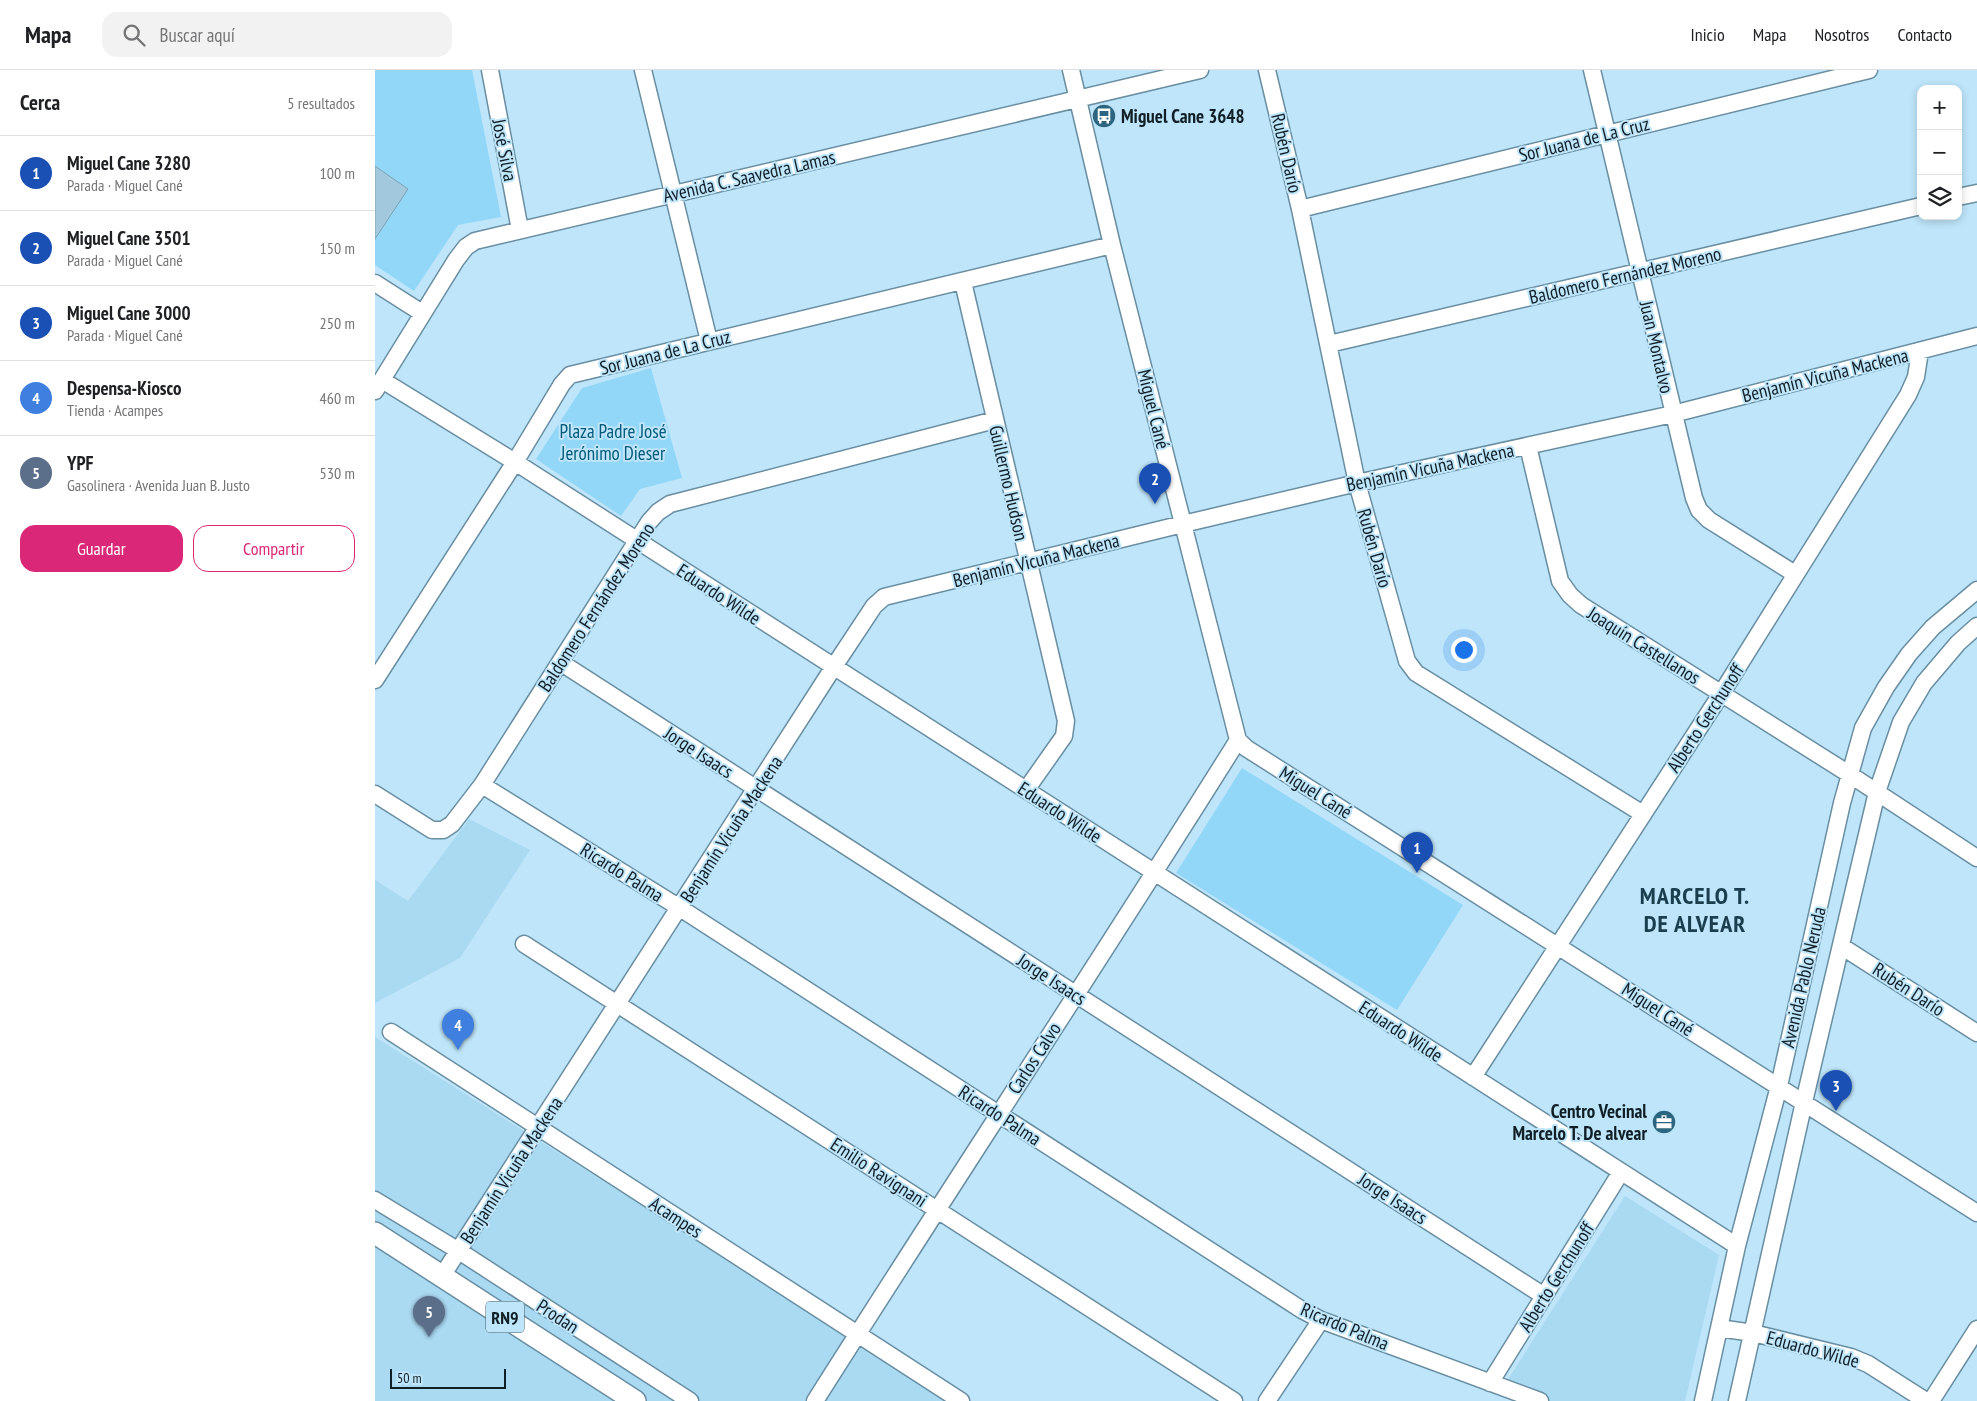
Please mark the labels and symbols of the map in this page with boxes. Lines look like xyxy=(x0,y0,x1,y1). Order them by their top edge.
bus stop icon: Miguel Cane 3648 xyxy=(1091,103,1117,129)
place label: Miguel Cane 3648 xyxy=(1121,104,1244,128)
street label: Rubén Darío xyxy=(1266,111,1308,195)
street label: Sor Juana de La Cruz xyxy=(1516,111,1652,167)
street label: José Silva xyxy=(487,116,523,183)
street label: Avenida C. Saavedra Lamas xyxy=(661,145,837,207)
street label: Baldomero Fernández Moreno xyxy=(1527,241,1723,309)
street label: Juan Montalvo xyxy=(1634,297,1679,396)
street label: Sor Juana de La Cruz xyxy=(597,324,733,380)
street label: Benjamín Vicuña Mackena xyxy=(1739,343,1911,407)
street label: Miguel Cané xyxy=(1133,367,1176,451)
park label: Plaza Padre José Jerónimo Dieser xyxy=(559,419,667,465)
street label: Guillermo Hudson xyxy=(984,423,1034,543)
street label: Benjamín Vicuña Mackena xyxy=(1344,438,1516,496)
pin: 2 xyxy=(1139,463,1171,504)
street label: Rubén Darío xyxy=(1352,506,1398,590)
street label: Baldomero Fernández Moreno xyxy=(532,518,660,696)
street label: Benjamín Vicuña Mackena xyxy=(950,528,1122,592)
street label: Eduardo Wilde xyxy=(673,558,765,630)
street label: Joaquín Castellanos xyxy=(1582,600,1705,689)
your location xyxy=(1451,637,1477,663)
street label: Alberto Gerchunoff xyxy=(1661,658,1750,777)
street label: Jorge Isaacs xyxy=(659,720,738,783)
street label: Benjamín Vicuña Mackena xyxy=(674,751,788,907)
street label: Miguel Cané xyxy=(1275,760,1357,824)
street label: Eduardo Wilde xyxy=(1014,776,1106,848)
pin: 1 xyxy=(1401,832,1433,873)
street label: Ricardo Palma xyxy=(576,837,668,907)
district label: MARCELO T. DE ALVEAR xyxy=(1640,880,1750,939)
street label: Avenida Pablo Neruda xyxy=(1775,904,1831,1050)
street label: Jorge Isaacs xyxy=(1012,947,1091,1010)
street label: Rubén Darío xyxy=(1869,957,1949,1021)
street label: Miguel Cané xyxy=(1617,977,1699,1041)
street label: Eduardo Wilde xyxy=(1355,995,1447,1067)
pin: 4 xyxy=(442,1009,474,1050)
street label: Carlos Calvo xyxy=(1002,1018,1066,1098)
pin: 3 xyxy=(1820,1070,1852,1111)
street label: Ricardo Palma xyxy=(954,1080,1046,1150)
street label: Benjamín Vicuña Mackena xyxy=(454,1092,568,1248)
place label: Centro Vecinal Marcelo T. De alvear xyxy=(1512,1099,1647,1145)
office icon: Centro Vecinal Marcelo T. De alvear xyxy=(1651,1109,1677,1135)
street label: Emilio Ravignani xyxy=(826,1132,932,1212)
street label: Jorge Isaacs xyxy=(1353,1166,1432,1229)
street label: Acampes xyxy=(645,1191,707,1243)
street label: Alberto Gerchunoff xyxy=(1513,1217,1600,1336)
street label: Prodan xyxy=(532,1294,584,1338)
pin: 5 xyxy=(413,1296,445,1337)
street label: Ricardo Palma xyxy=(1297,1297,1393,1355)
road number: RN9 xyxy=(486,1302,524,1332)
street label: Eduardo Wilde xyxy=(1764,1325,1862,1373)
scale bar xyxy=(390,1366,506,1389)

